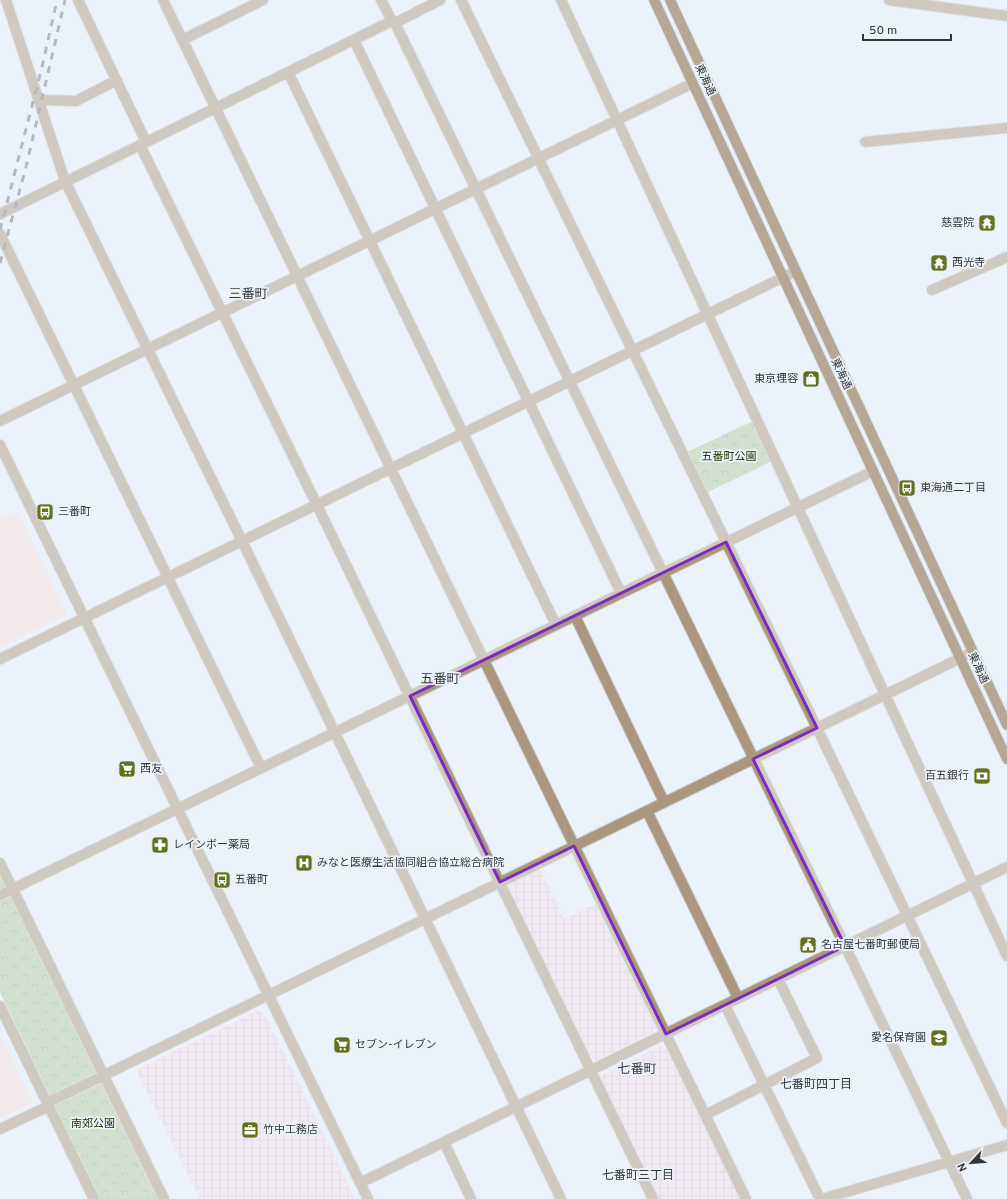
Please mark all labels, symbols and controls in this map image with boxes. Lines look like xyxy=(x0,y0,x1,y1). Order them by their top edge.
scale bar xyxy=(863,16,951,42)
text: 50 m xyxy=(869,23,897,39)
street label: 東海通 xyxy=(692,62,718,98)
temple icon: 慈雲院 xyxy=(977,213,997,233)
place label: 慈雲院 xyxy=(941,216,974,230)
temple icon: 西光寺 xyxy=(929,253,949,273)
place label: 西光寺 xyxy=(952,256,985,270)
district label: 三番町 xyxy=(228,287,268,303)
street label: 東海通 xyxy=(828,356,854,392)
shop icon: 東京理容 xyxy=(801,369,821,389)
place label: 東京理容 xyxy=(754,372,798,386)
park label: 五番町公園 xyxy=(702,450,757,464)
bus stop icon: 東海通二丁目 xyxy=(897,478,917,498)
place label: 東海通二丁目 xyxy=(920,481,986,495)
bus stop icon: 三番町 xyxy=(35,502,55,522)
place label: 三番町 xyxy=(58,505,91,519)
street label: 東海通 xyxy=(965,650,991,686)
district label: 五番町 xyxy=(420,672,460,688)
supermarket icon: 西友 xyxy=(117,759,137,779)
place label: 西友 xyxy=(140,762,162,776)
bank icon: 百五銀行 xyxy=(972,766,992,786)
place label: 百五銀行 xyxy=(925,769,969,783)
pharmacy icon: レインボー薬局 xyxy=(150,835,170,855)
place label: レインボー薬局 xyxy=(173,838,250,852)
hospital icon: みなと医療生活協同組合協立総合病院 xyxy=(294,853,314,873)
place label: みなと医療生活協同組合協立総合病院 xyxy=(317,856,504,870)
bus stop icon: 五番町 xyxy=(212,870,232,890)
place label: 五番町 xyxy=(235,873,268,887)
public building icon: 名古屋七番町郵便局 xyxy=(798,935,818,955)
place label: 名古屋七番町郵便局 xyxy=(821,938,920,952)
school or university icon: 愛名保育園 xyxy=(929,1028,949,1048)
place label: 愛名保育園 xyxy=(871,1031,926,1045)
supermarket icon: セブン-イレブン xyxy=(332,1035,352,1055)
place label: セブン-イレブン xyxy=(355,1038,436,1052)
district label: 七番町 xyxy=(617,1062,657,1078)
district label: 七番町四丁目 xyxy=(780,1077,852,1093)
park label: 南郊公園 xyxy=(71,1117,115,1131)
office icon: 竹中工務店 xyxy=(240,1120,260,1140)
place label: 竹中工務店 xyxy=(263,1123,318,1137)
north arrow xyxy=(951,1143,991,1183)
text: N xyxy=(955,1160,971,1174)
district label: 七番町三丁目 xyxy=(602,1168,674,1184)

